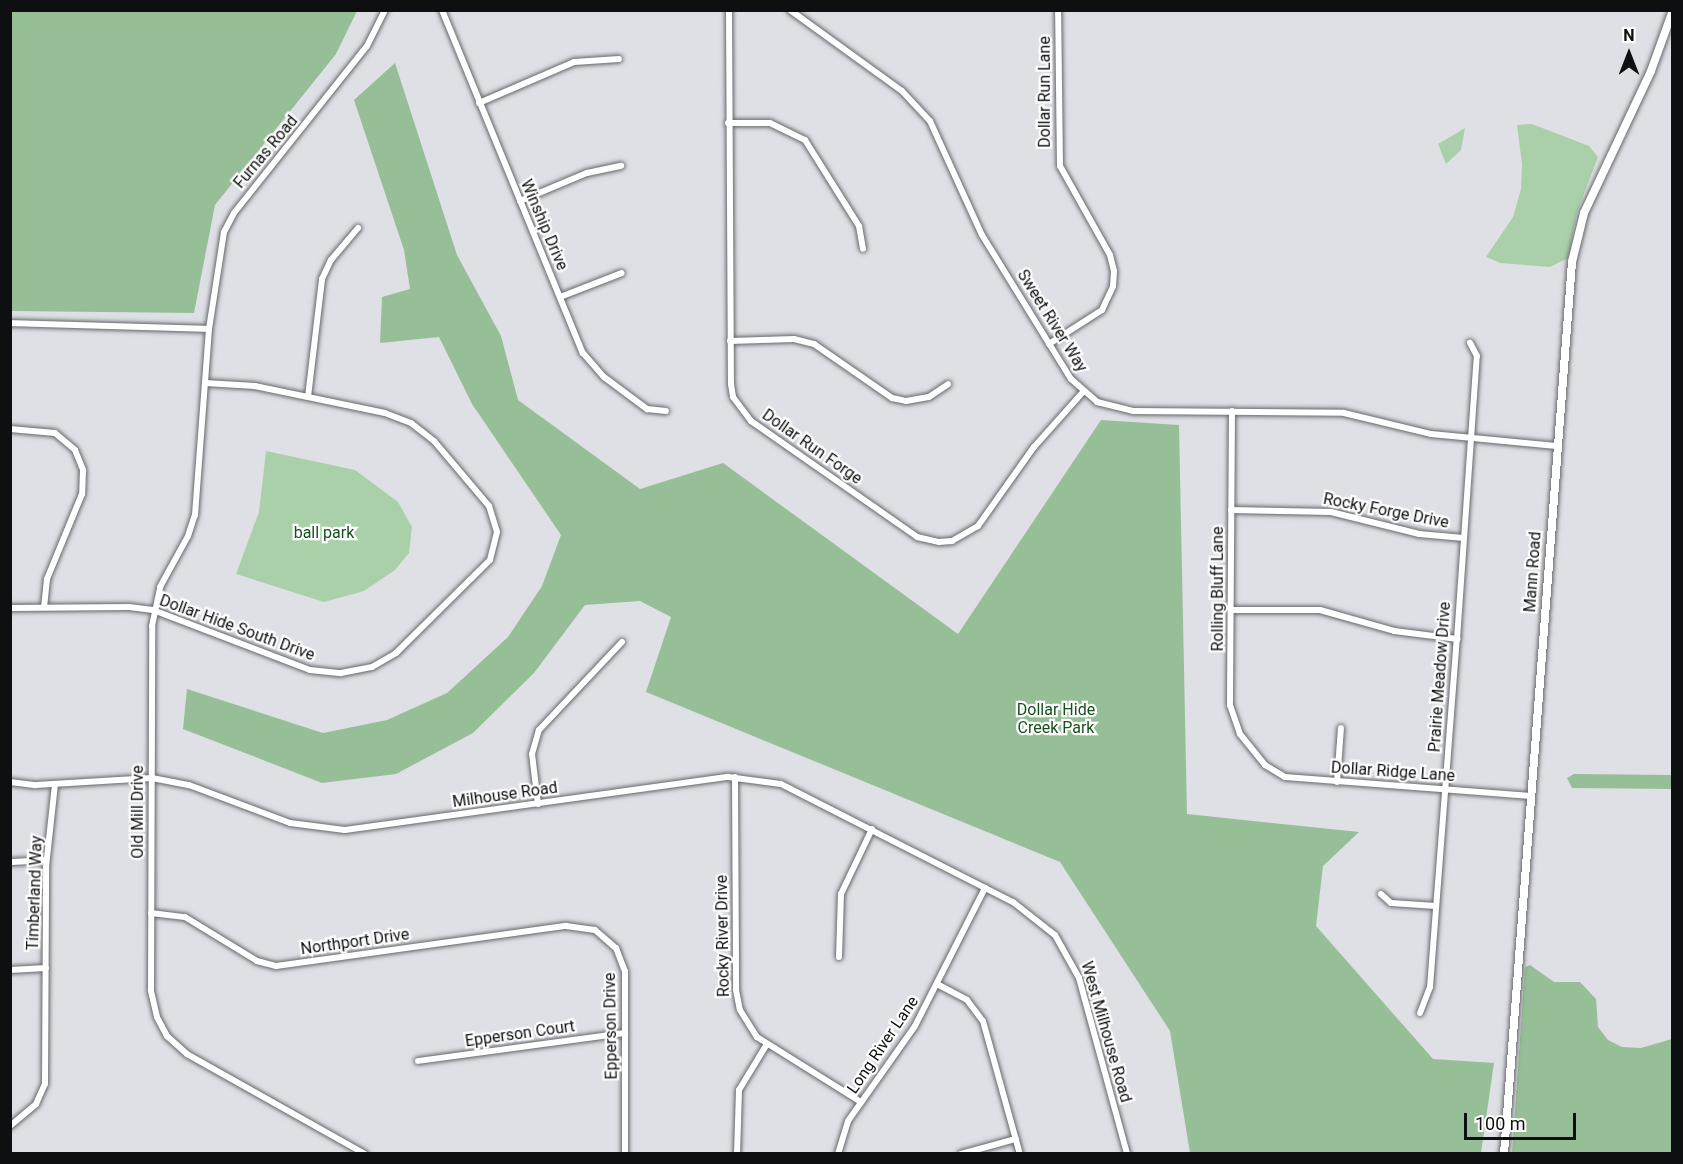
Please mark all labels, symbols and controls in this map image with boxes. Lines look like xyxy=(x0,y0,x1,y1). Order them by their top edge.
north arrow xyxy=(1599,24,1659,84)
text: N xyxy=(1623,26,1635,45)
street label: Dollar Run Lane xyxy=(1035,36,1055,148)
street label: Furnas Road xyxy=(230,112,302,192)
street label: Winship Drive xyxy=(516,177,572,273)
street label: Sweet River Way xyxy=(1013,266,1091,376)
street label: Dollar Run Forge xyxy=(758,405,866,489)
street label: Rocky Forge Drive xyxy=(1322,489,1450,533)
park label: ball park xyxy=(294,523,354,543)
street label: Rolling Bluff Lane xyxy=(1208,527,1228,651)
street label: Mann Road xyxy=(1521,531,1545,613)
street label: Dollar Hide South Drive xyxy=(157,591,317,665)
street label: Prairie Meadow Drive xyxy=(1425,601,1455,753)
park label: Dollar Hide Creek Park xyxy=(1017,700,1095,738)
street label: Dollar Ridge Lane xyxy=(1330,758,1456,786)
street label: Old Mill Drive xyxy=(128,765,148,859)
street label: Milhouse Road xyxy=(451,778,559,812)
street label: Timberland Way xyxy=(23,835,47,951)
street label: Rocky River Drive xyxy=(712,875,734,997)
street label: Northport Drive xyxy=(299,925,411,959)
street label: West Milhouse Road xyxy=(1077,959,1135,1105)
street label: Epperson Drive xyxy=(600,972,622,1080)
street label: Long River Lane xyxy=(843,993,923,1097)
street label: Epperson Court xyxy=(464,1017,576,1051)
scale bar xyxy=(1467,1101,1580,1139)
text: 100 m xyxy=(1475,1113,1526,1134)

